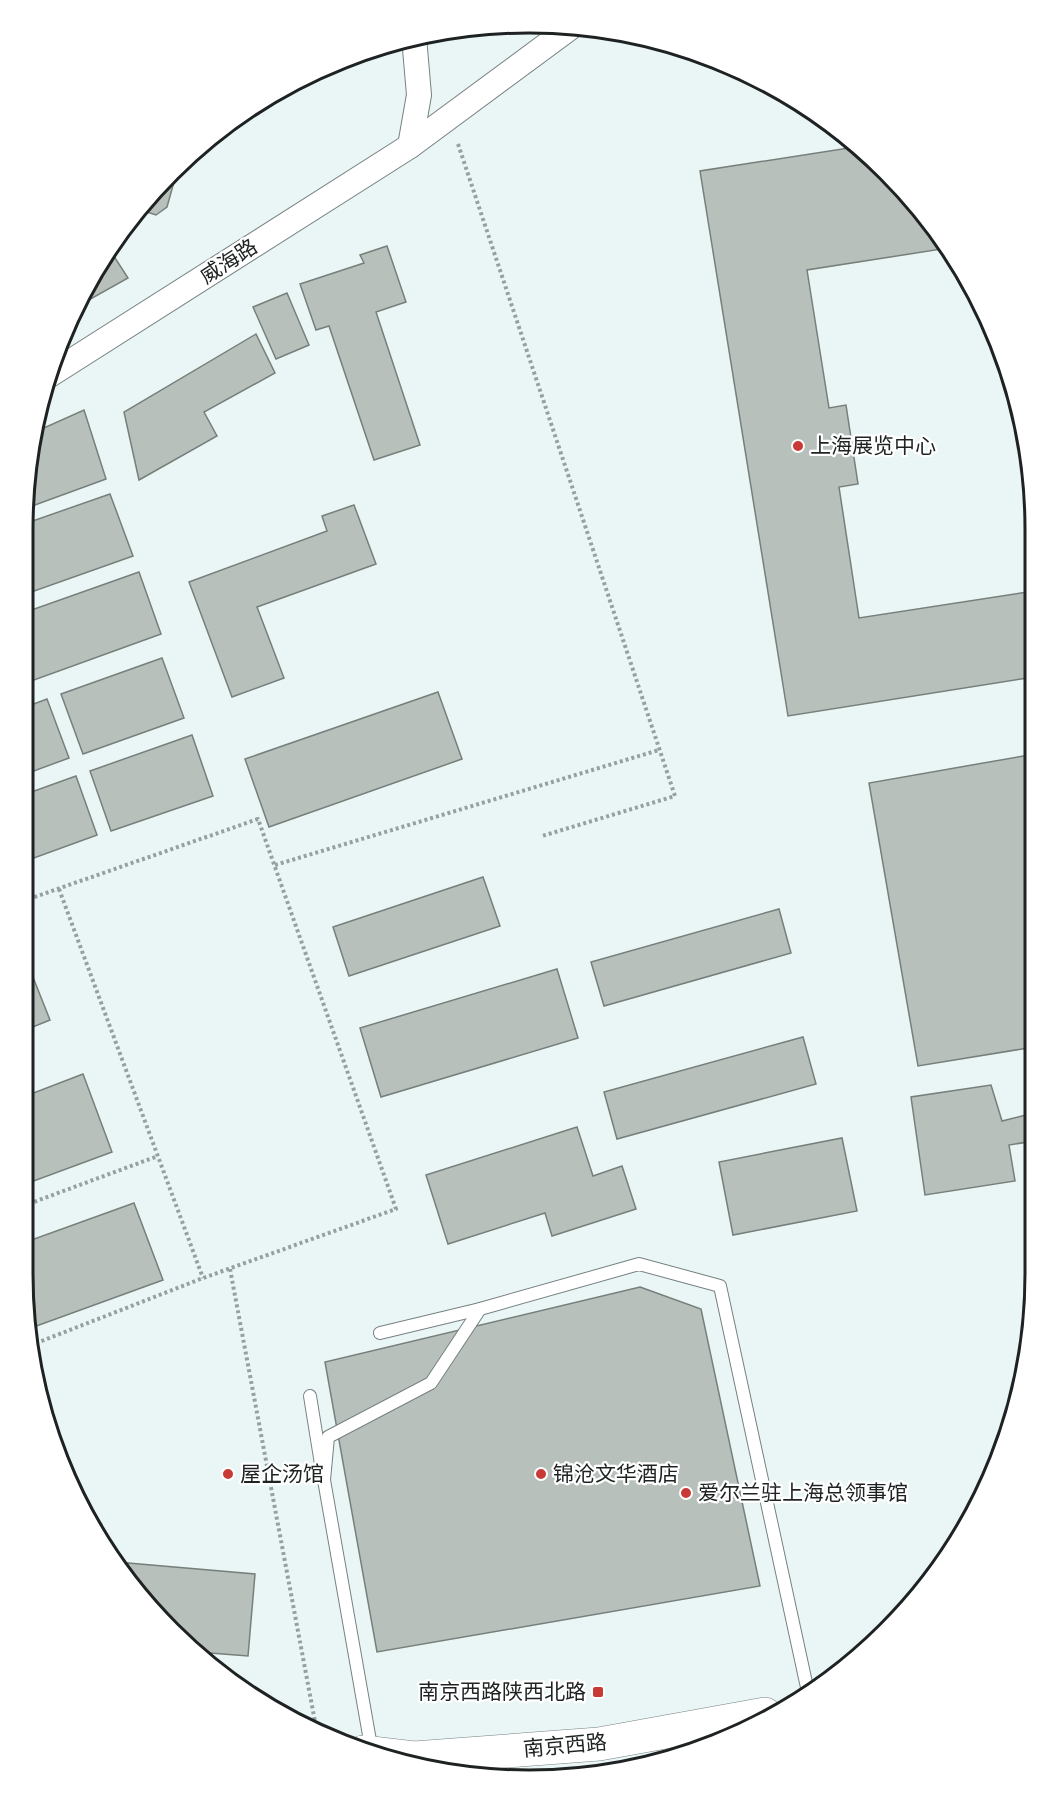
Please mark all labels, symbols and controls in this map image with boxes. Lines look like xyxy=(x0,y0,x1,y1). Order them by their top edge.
street label: 威海路 xyxy=(196,234,262,290)
place label: 上海展览中心 xyxy=(810,434,936,459)
marker: 上海展览中心 xyxy=(791,439,805,453)
place label: 屋企汤馆 xyxy=(240,1462,324,1487)
place label: 锦沧文华酒店 xyxy=(553,1462,679,1487)
marker: 屋企汤馆 xyxy=(221,1467,235,1481)
marker: 锦沧文华酒店 xyxy=(534,1467,548,1481)
place label: 爱尔兰驻上海总领事馆 xyxy=(698,1481,908,1506)
marker: 爱尔兰驻上海总领事馆 xyxy=(679,1486,693,1500)
place label: 南京西路陕西北路 xyxy=(418,1680,586,1705)
marker: 南京西路陕西北路 xyxy=(591,1685,605,1699)
street label: 南京西路 xyxy=(522,1730,608,1762)

